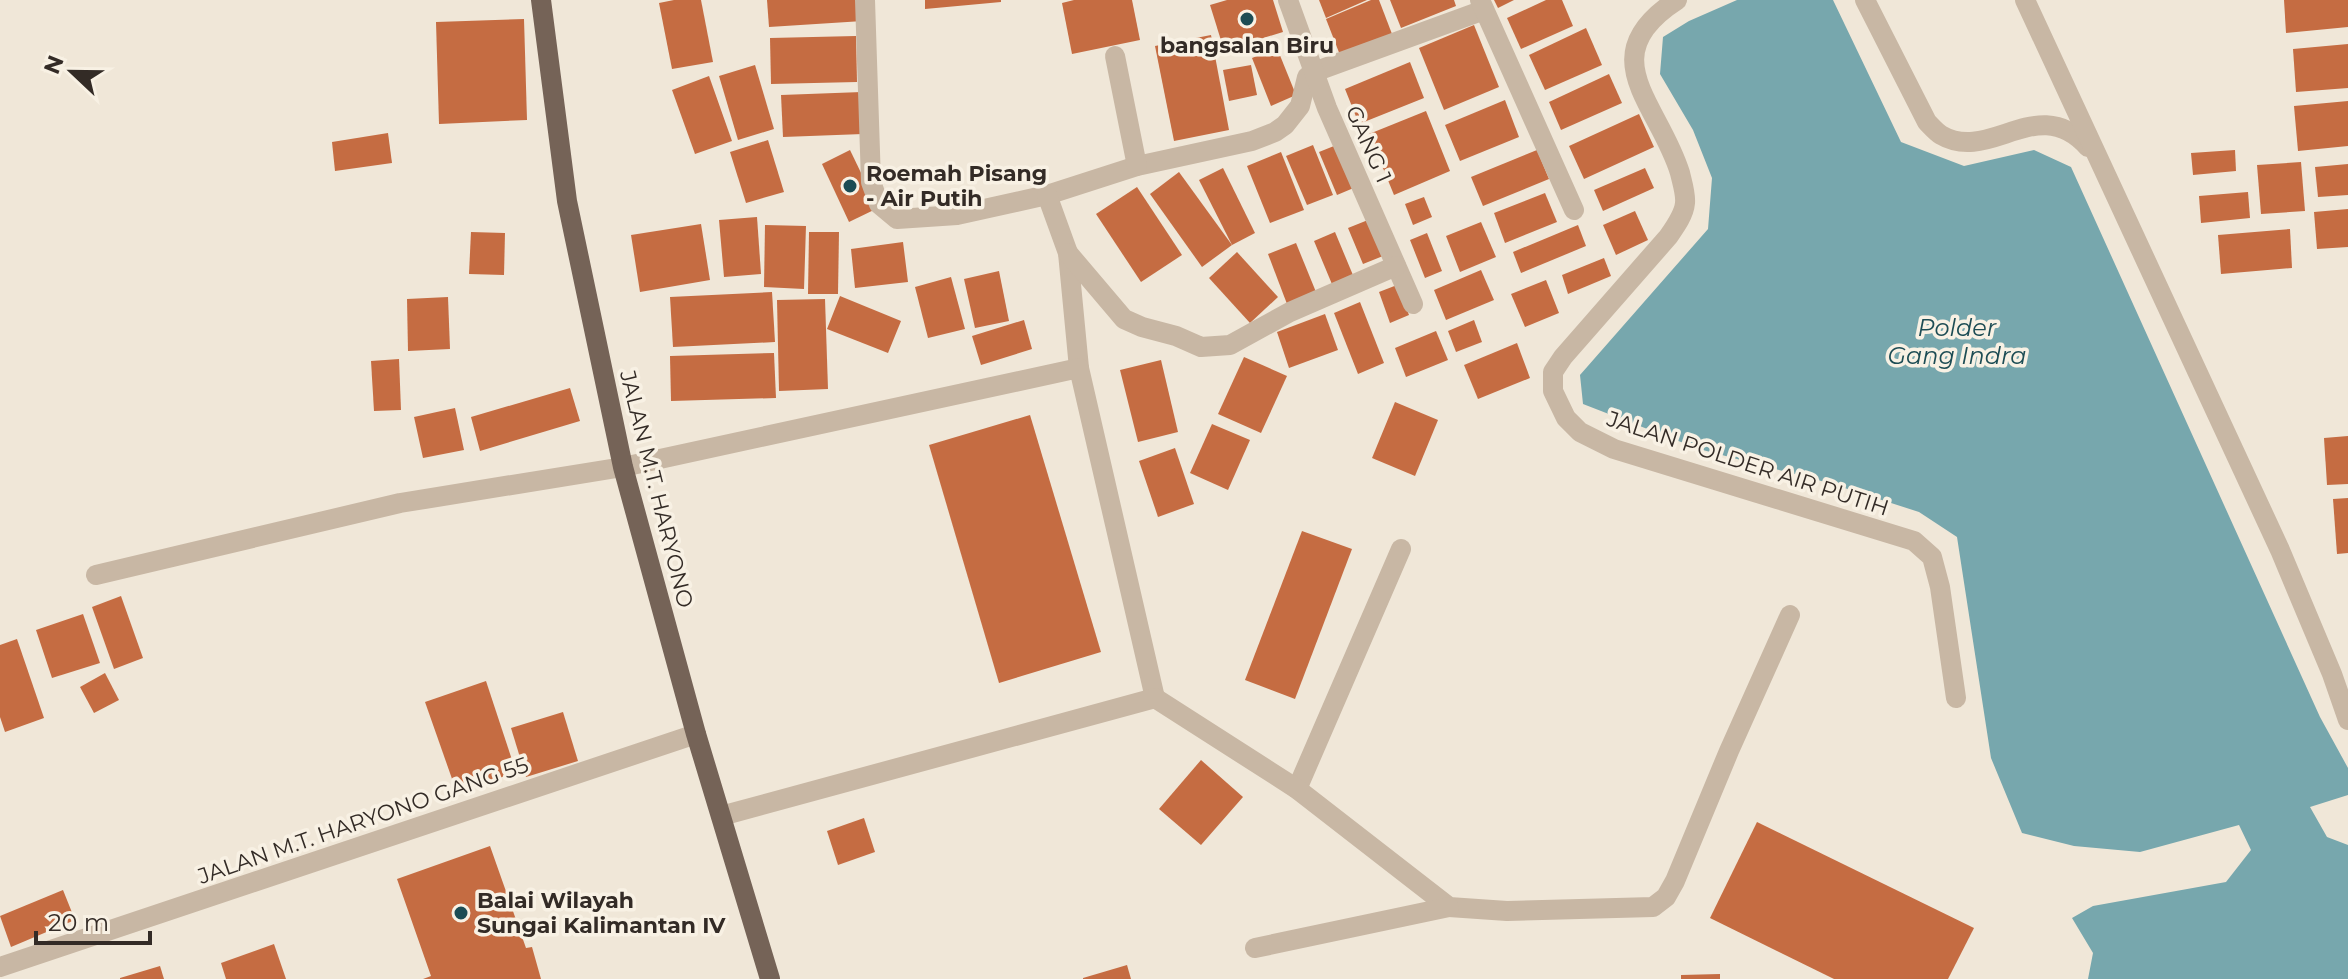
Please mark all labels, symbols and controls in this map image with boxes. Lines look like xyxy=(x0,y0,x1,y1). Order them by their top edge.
marker: bangsalan Biru xyxy=(1238,10,1256,28)
north arrow xyxy=(32,32,112,112)
place label: bangsalan Biru xyxy=(1160,32,1334,59)
text: N xyxy=(38,51,70,78)
street label: GANG 1 xyxy=(1340,102,1397,187)
place label: Roemah Pisang - Air Putih xyxy=(866,160,1047,212)
marker: Roemah Pisang - Air Putih xyxy=(841,177,859,195)
water label: Polder Gang Indra xyxy=(1887,313,2027,370)
street label: JALAN M.T. HARYONO xyxy=(614,367,699,611)
street label: JALAN POLDER AIR PUTIH xyxy=(1603,405,1892,522)
street label: JALAN M.T. HARYONO GANG 55 xyxy=(193,751,532,890)
place label: Balai Wilayah Sungai Kalimantan IV xyxy=(477,887,726,939)
scale bar xyxy=(36,895,150,945)
marker: Balai Wilayah Sungai Kalimantan IV xyxy=(452,904,470,922)
text: 20 m xyxy=(48,908,109,937)

